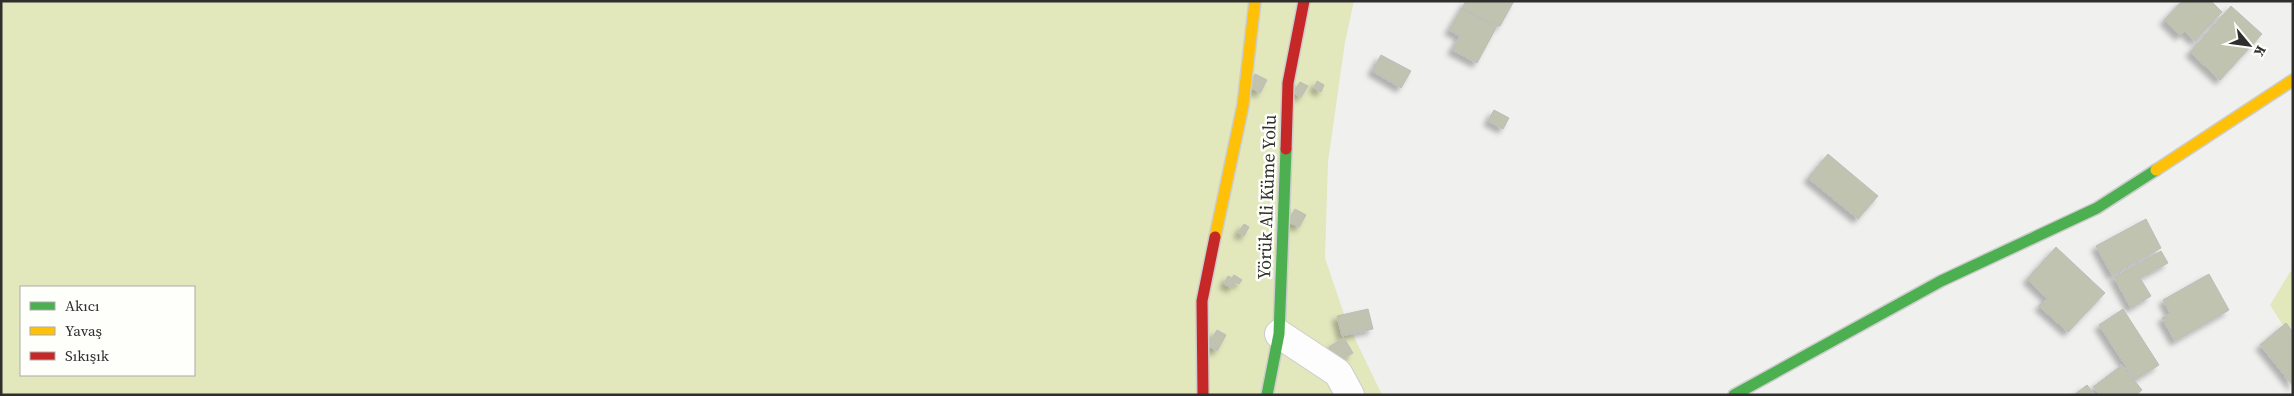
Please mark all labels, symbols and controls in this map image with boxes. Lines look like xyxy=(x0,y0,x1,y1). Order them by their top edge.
north arrow xyxy=(2224,20,2274,70)
text: K xyxy=(2249,42,2271,61)
street label: Yörük Ali Küme Yolu xyxy=(1251,114,1282,280)
legend xyxy=(20,286,195,376)
text: Akıcı xyxy=(65,295,99,316)
text: Yavaş xyxy=(65,320,102,341)
text: Sıkışık xyxy=(65,345,110,366)

